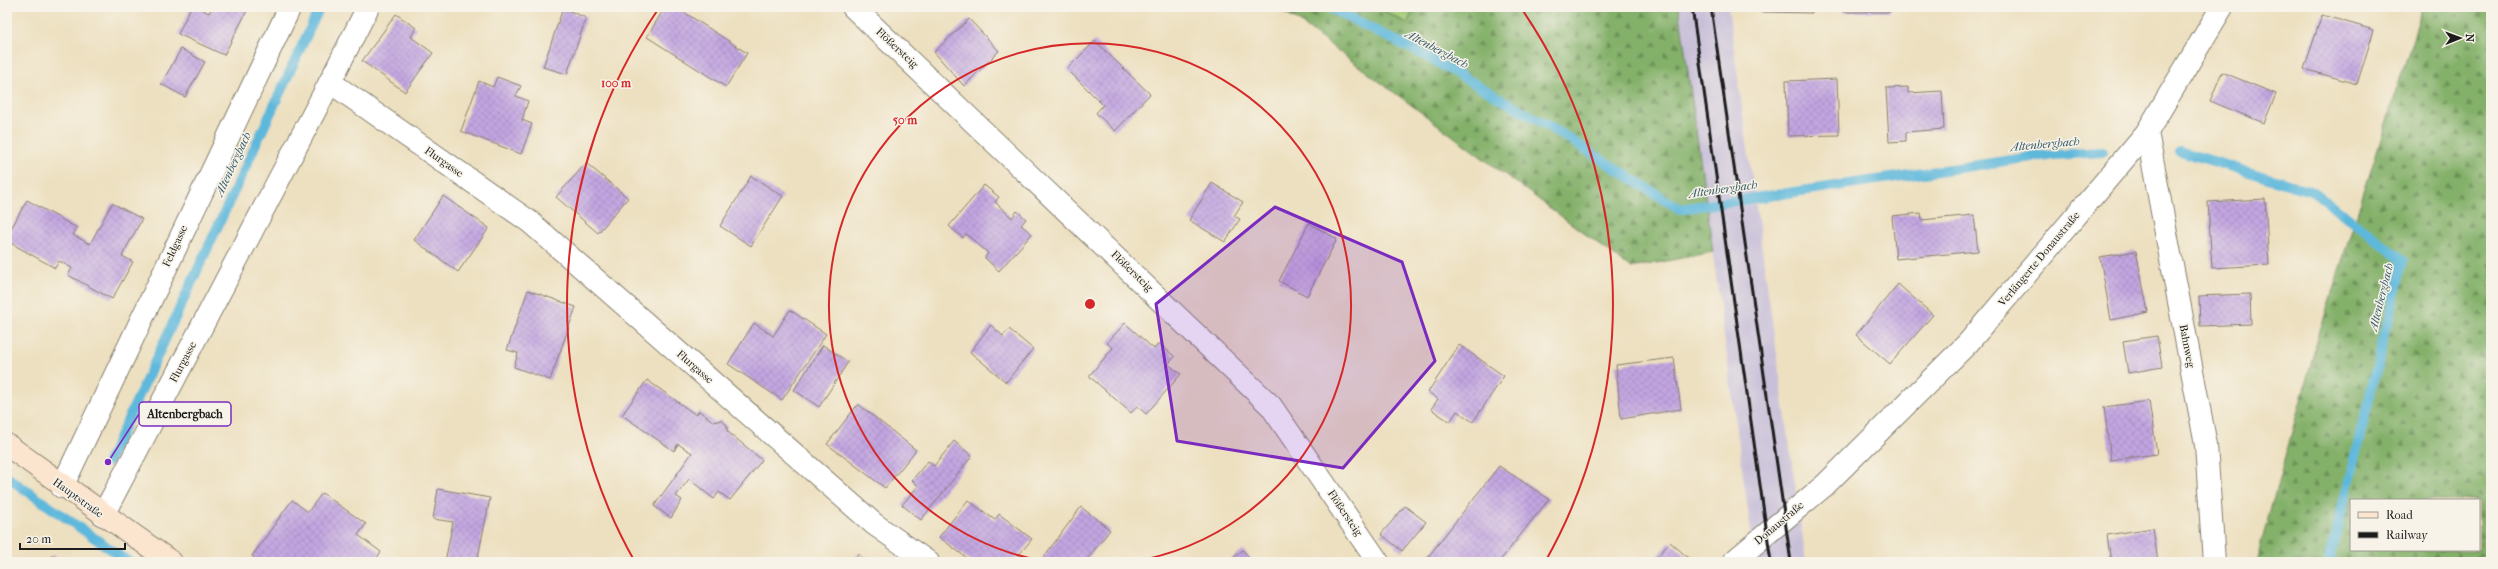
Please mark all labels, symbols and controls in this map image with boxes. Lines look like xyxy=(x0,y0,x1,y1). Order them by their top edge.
north arrow xyxy=(2440,18,2480,58)
street label: Flößersteig xyxy=(873,25,921,71)
water label: Altenbergbach xyxy=(1401,26,1471,71)
text: N xyxy=(2463,34,2476,43)
text: 100 m xyxy=(601,76,632,90)
text: 50 m xyxy=(893,113,918,127)
water label: Altenbergbach xyxy=(211,130,254,200)
water label: Altenbergbach xyxy=(2008,134,2080,154)
street label: Flurgasse xyxy=(422,144,466,180)
water label: Altenbergbach xyxy=(1686,177,1758,201)
street label: Verlängerte Donaustraße xyxy=(1995,209,2083,310)
street label: Feldgasse xyxy=(160,222,191,269)
street label: Flößersteig xyxy=(1108,248,1156,294)
water label: Altenbergbach xyxy=(2365,262,2396,334)
centre of rings xyxy=(1083,297,1097,311)
street label: Bahnweg xyxy=(2176,323,2198,369)
street label: Flurgasse xyxy=(167,339,199,385)
street label: Flurgasse xyxy=(674,348,716,387)
callout: Altenbergbach xyxy=(139,402,231,426)
text: Altenbergbach xyxy=(146,407,223,422)
street label: Hauptstraße xyxy=(50,475,106,521)
street label: Flößersteig xyxy=(1325,487,1365,539)
street label: Donaustraße xyxy=(1752,498,1807,548)
legend xyxy=(2350,499,2480,551)
text: Road xyxy=(2386,508,2413,522)
scale bar xyxy=(20,525,125,551)
text: Railway xyxy=(2386,528,2428,542)
text: 20 m xyxy=(26,532,51,546)

